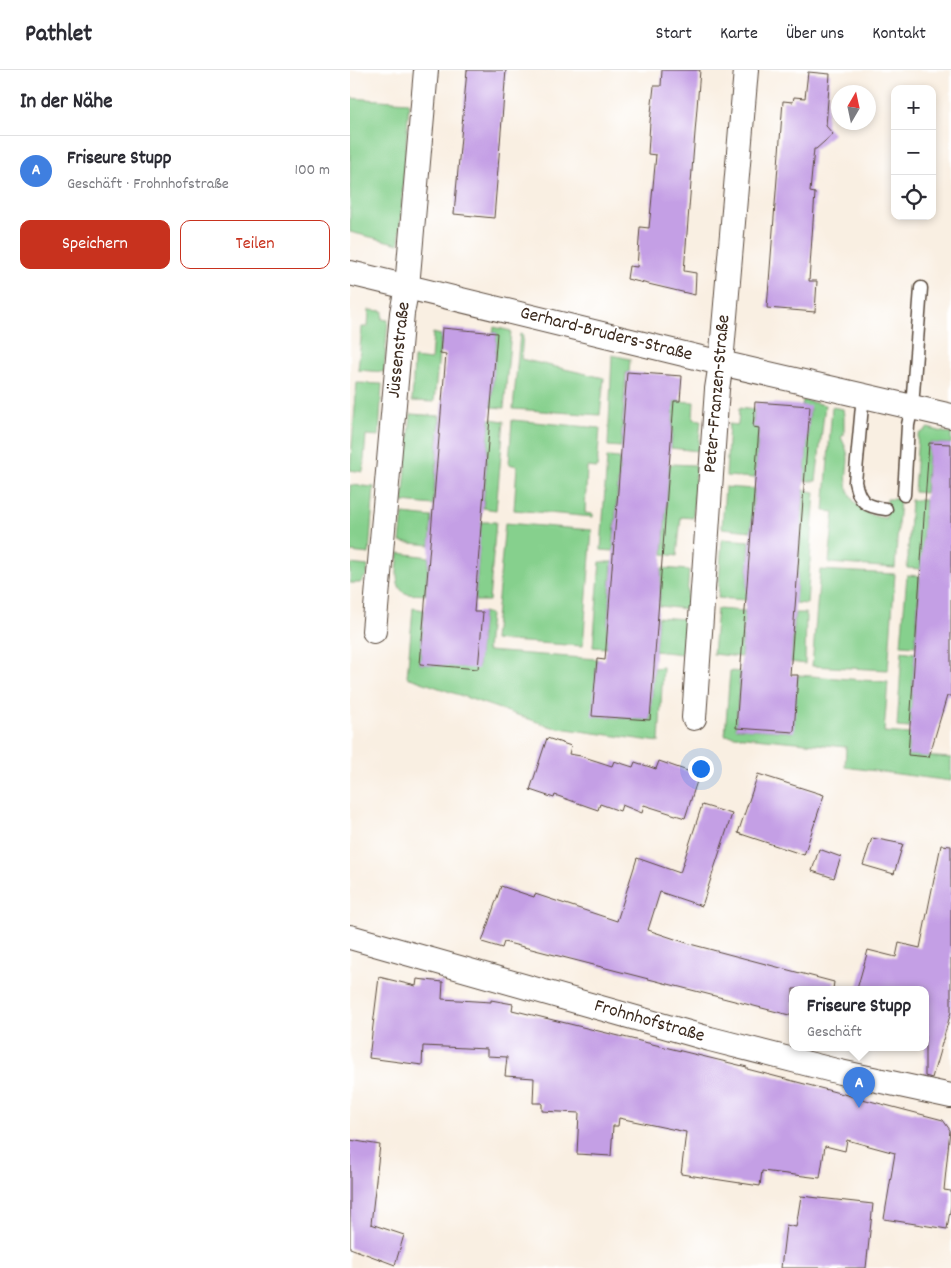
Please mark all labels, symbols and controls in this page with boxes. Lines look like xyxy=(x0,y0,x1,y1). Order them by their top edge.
text: Pathlet xyxy=(25,18,92,52)
text: Start xyxy=(656,22,692,47)
text: Karte xyxy=(720,22,758,47)
text: Über uns xyxy=(786,22,844,47)
text: Kontakt xyxy=(872,22,926,47)
north arrow xyxy=(831,85,876,130)
map controls xyxy=(891,85,936,220)
button: + xyxy=(891,85,936,130)
text: In der Nähe xyxy=(20,88,112,118)
button: − xyxy=(891,130,936,175)
text: Friseure Stupp xyxy=(67,146,171,173)
text: A xyxy=(32,159,40,182)
text: 100 m xyxy=(294,159,330,182)
text: Geschäft · Frohnhofstraße xyxy=(67,173,229,196)
button: locate xyxy=(891,175,936,220)
button: Speichern xyxy=(20,220,170,269)
button: Teilen xyxy=(180,220,330,269)
street label: Jüssenstraße xyxy=(382,301,418,399)
street label: Gerhard-Bruders-Straße xyxy=(517,301,695,369)
street label: Peter-Franzen-Straße xyxy=(698,314,738,474)
your location xyxy=(688,756,714,782)
popup xyxy=(789,986,929,1051)
street label: Frohnhofstraße xyxy=(591,993,707,1051)
text: Friseure Stupp xyxy=(807,994,911,1021)
text: Geschäft xyxy=(807,1021,862,1044)
pin: A xyxy=(843,1067,875,1108)

